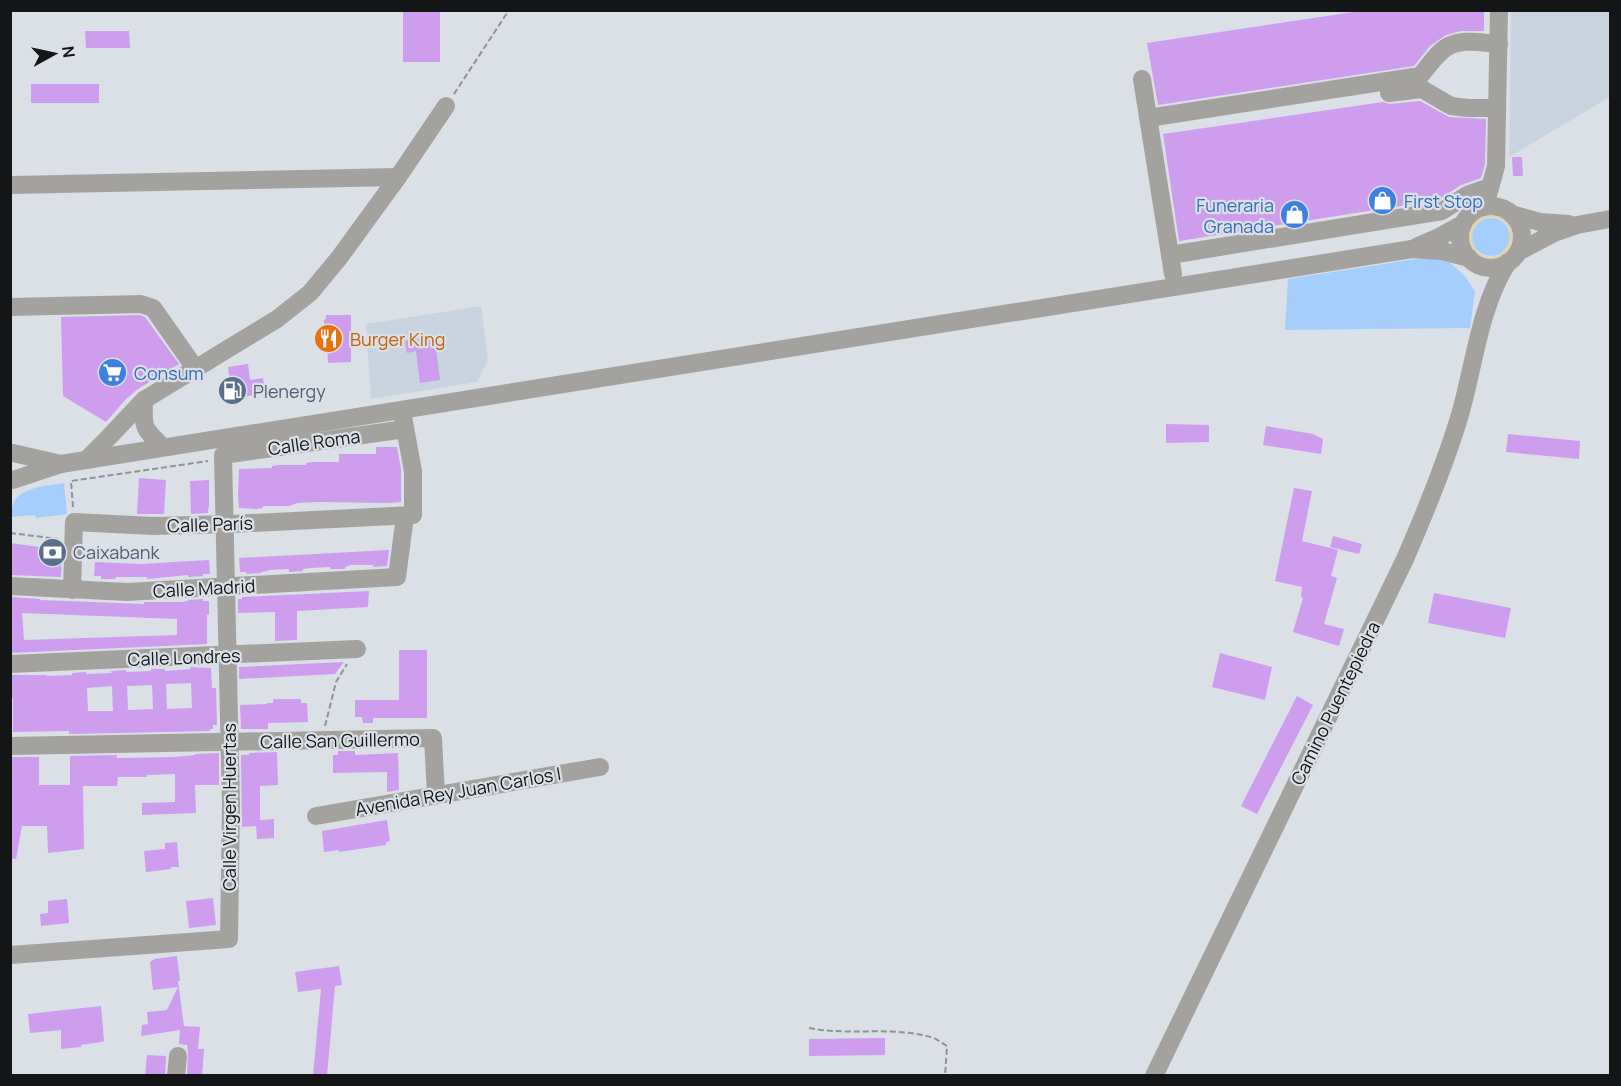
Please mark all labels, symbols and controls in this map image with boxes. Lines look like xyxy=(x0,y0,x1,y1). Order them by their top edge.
north arrow xyxy=(24,24,84,84)
text: N xyxy=(57,45,81,59)
shop icon: First Stop xyxy=(1367,185,1399,217)
place label: First Stop xyxy=(1404,189,1483,213)
place label: Funeraria Granada xyxy=(1196,193,1274,238)
shop icon: Funeraria Granada xyxy=(1279,199,1311,231)
restaurant icon: Burger King xyxy=(313,323,345,355)
place label: Burger King xyxy=(350,327,445,351)
supermarket icon: Consum xyxy=(97,357,129,389)
place label: Consum xyxy=(134,361,204,385)
fuel station icon: Plenergy xyxy=(216,375,248,407)
place label: Plenergy xyxy=(253,379,326,403)
street label: Calle Roma xyxy=(266,424,362,460)
street label: Calle París xyxy=(167,511,253,537)
bank icon: Caixabank xyxy=(36,536,68,568)
place label: Caixabank xyxy=(73,540,161,564)
street label: Calle Madrid xyxy=(152,573,256,603)
street label: Camino Puentepiedra xyxy=(1285,617,1385,789)
street label: Calle Londres xyxy=(127,643,241,671)
street label: Calle Virgen Huertas xyxy=(217,723,241,891)
street label: Calle San Guillermo xyxy=(260,727,420,753)
street label: Avenida Rey Juan Carlos I xyxy=(353,761,563,821)

